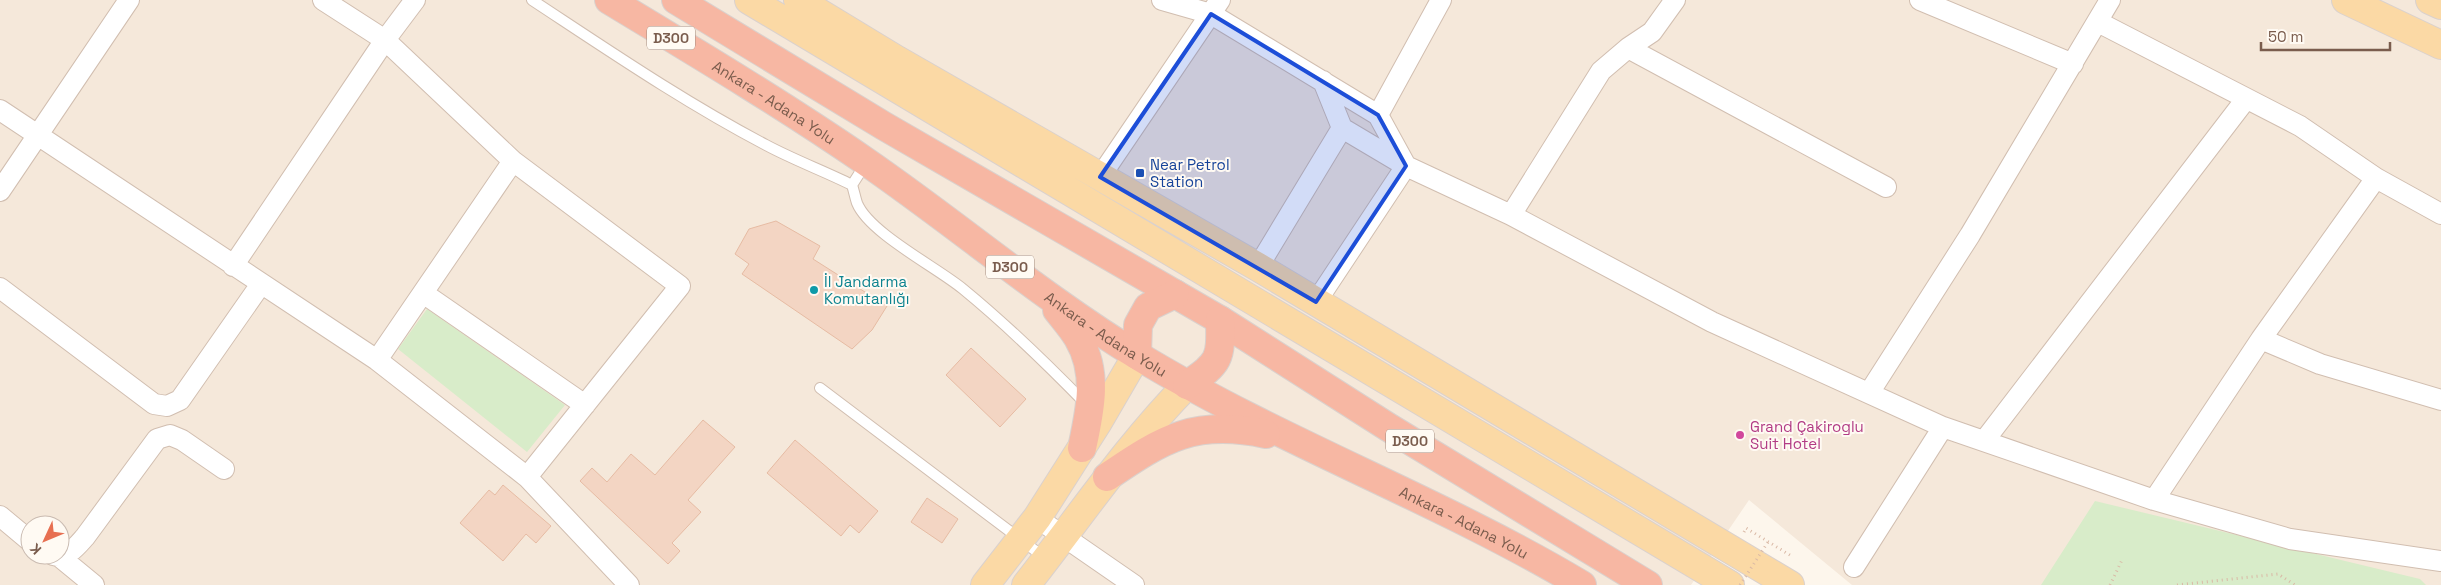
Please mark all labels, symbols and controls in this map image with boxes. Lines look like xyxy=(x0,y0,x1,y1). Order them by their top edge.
scale bar xyxy=(2261,20,2390,52)
road number: D300 xyxy=(647,26,695,49)
text: 50 m xyxy=(2268,27,2303,46)
street label: Ankara - Adana Yolu xyxy=(709,56,839,148)
place label: Near Petrol Station xyxy=(1150,155,1230,191)
marker: Near Petrol Station xyxy=(1134,167,1146,179)
road number: D300 xyxy=(986,256,1034,278)
place label: İl Jandarma Komutanlığı xyxy=(824,272,909,308)
marker: İl Jandarma Komutanlığı xyxy=(808,284,820,296)
street label: Ankara - Adana Yolu xyxy=(1041,287,1170,380)
place label: Grand Çakiroglu Suit Hotel xyxy=(1750,417,1864,453)
marker: Grand Çakiroglu Suit Hotel xyxy=(1734,429,1746,441)
road number: D300 xyxy=(1386,430,1434,452)
street label: Ankara - Adana Yolu xyxy=(1396,482,1532,562)
north arrow xyxy=(20,515,70,565)
text: K xyxy=(26,539,45,558)

